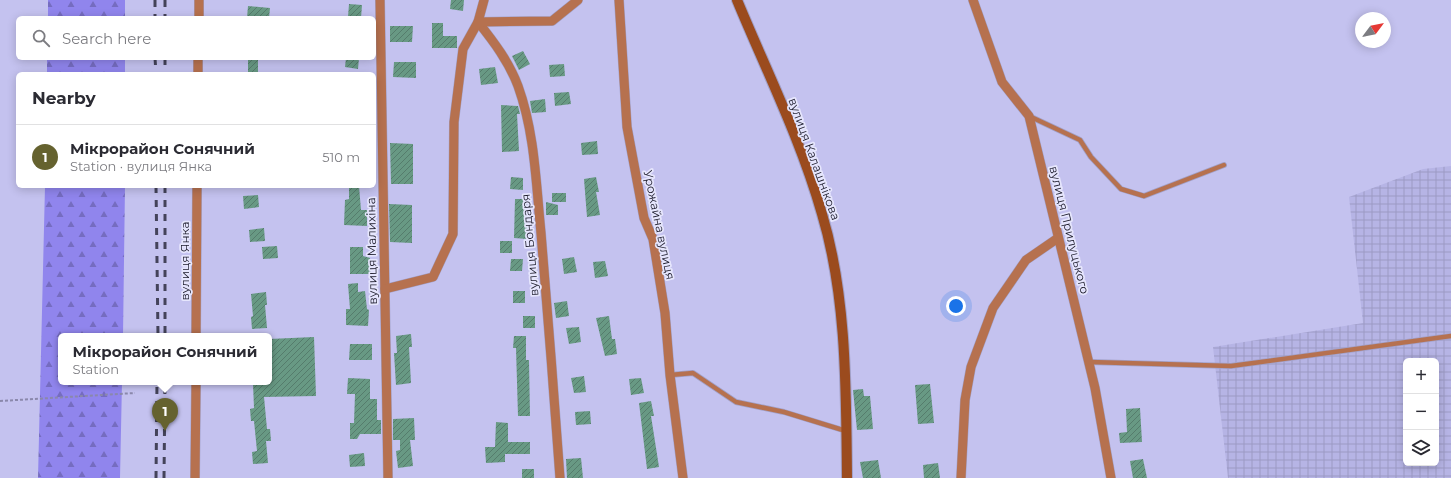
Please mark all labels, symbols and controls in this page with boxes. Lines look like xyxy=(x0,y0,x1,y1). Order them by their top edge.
north arrow xyxy=(1355,12,1391,48)
search box xyxy=(16,16,376,60)
icon: search xyxy=(30,27,52,49)
text: Search here xyxy=(62,29,151,48)
text: Nearby xyxy=(32,88,96,108)
street label: вулиця Калашнікова xyxy=(785,96,844,222)
text: Мікрорайон Сонячний xyxy=(70,139,255,158)
text: 1 xyxy=(42,149,48,165)
text: 510 m xyxy=(322,149,360,165)
text: Station · вулиця Янка xyxy=(70,158,212,174)
street label: вулиця Прилуцького xyxy=(1046,164,1093,296)
street label: Урожайна вулиця xyxy=(641,169,678,281)
street label: вулиця Бондаря xyxy=(518,193,541,297)
street label: вулиця Малихіна xyxy=(363,197,380,305)
street label: вулиця Янка xyxy=(177,222,192,300)
your location xyxy=(946,296,966,316)
popup xyxy=(58,333,272,385)
text: Мікрорайон Сонячний xyxy=(73,342,257,361)
map controls xyxy=(1403,358,1439,466)
button: + xyxy=(1403,358,1439,394)
text: Station xyxy=(73,361,119,377)
button: − xyxy=(1403,394,1439,430)
pin: 1 xyxy=(152,398,178,431)
button: layers xyxy=(1403,430,1439,466)

